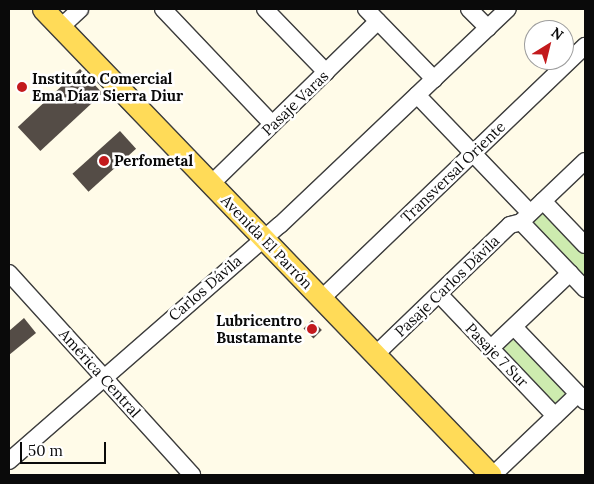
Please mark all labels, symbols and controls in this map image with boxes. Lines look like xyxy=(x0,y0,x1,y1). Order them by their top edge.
north arrow xyxy=(524,20,574,70)
text: N xyxy=(548,23,567,44)
street label: Pasaje Varas xyxy=(258,67,332,139)
place label: Instituto Comercial Ema Díaz Sierra Diur xyxy=(32,69,183,104)
marker: Instituto Comercial Ema Díaz Sierra Diur xyxy=(16,81,28,93)
street label: Transversal Oriente xyxy=(397,118,509,226)
place label: Perfometal xyxy=(114,152,193,170)
marker: Perfometal xyxy=(98,155,110,167)
street label: Avenida El Parrón xyxy=(218,191,316,293)
street label: Pasaje Carlos Dávila xyxy=(391,232,503,340)
street label: Carlos Dávila xyxy=(165,251,245,325)
place label: Lubricentro Bustamante xyxy=(216,311,302,346)
street label: Pasaje 7 Sur xyxy=(462,319,532,391)
marker: Lubricentro Bustamante xyxy=(306,323,318,335)
street label: América Central xyxy=(56,325,144,421)
scale bar xyxy=(22,432,109,464)
text: 50 m xyxy=(28,441,63,460)

